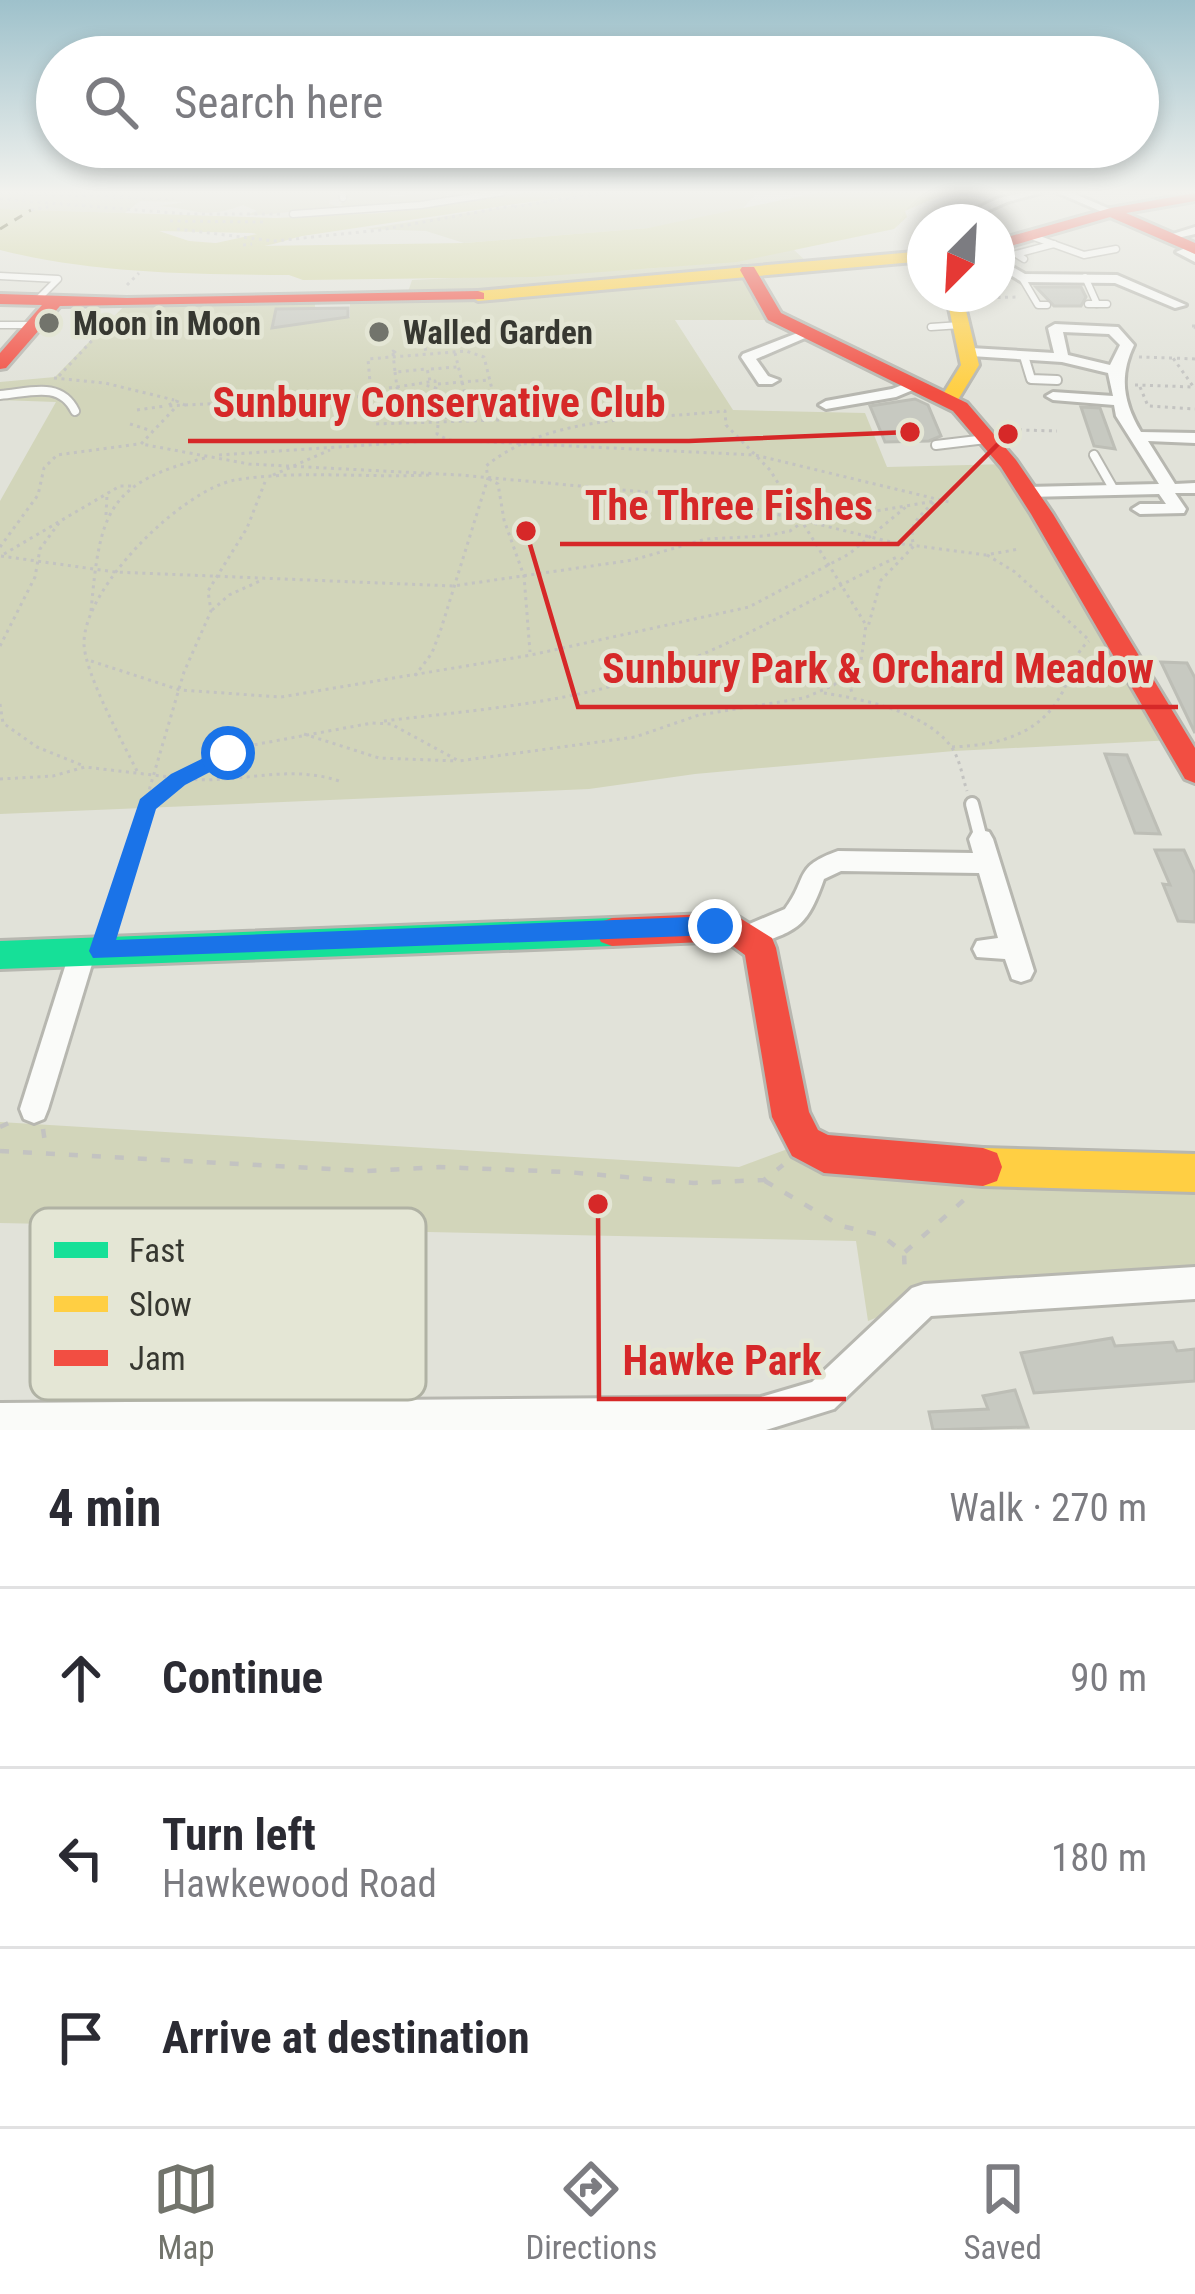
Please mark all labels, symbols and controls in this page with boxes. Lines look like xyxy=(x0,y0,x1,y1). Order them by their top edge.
search box xyxy=(36,36,1159,168)
icon: search xyxy=(78,69,144,135)
text: Search here xyxy=(174,76,383,129)
north arrow xyxy=(907,204,1015,312)
place label: Moon in Moon xyxy=(73,304,261,343)
marker: Moon in Moon xyxy=(36,310,62,336)
place label: Walled Garden xyxy=(403,313,593,352)
marker: Walled Garden xyxy=(366,319,392,345)
callout: Sunbury Conservative Club xyxy=(188,363,689,441)
text: Sunbury Conservative Club xyxy=(212,378,666,427)
callout: The Three Fishes xyxy=(560,466,898,544)
text: The Three Fishes xyxy=(585,481,873,530)
callout: Sunbury Park & Orchard Meadow xyxy=(578,629,1178,707)
text: Sunbury Park & Orchard Meadow xyxy=(602,644,1154,693)
route start xyxy=(201,726,255,780)
route end xyxy=(688,899,742,953)
legend xyxy=(30,1208,426,1400)
text: Fast xyxy=(129,1231,185,1270)
text: Slow xyxy=(129,1285,192,1324)
callout: Hawke Park xyxy=(599,1321,846,1399)
text: Hawke Park xyxy=(622,1336,822,1385)
text: Jam xyxy=(129,1339,186,1378)
text: 4 min xyxy=(48,1479,161,1538)
text: Walk · 270 m xyxy=(949,1485,1147,1531)
icon: ahead xyxy=(48,1645,114,1711)
text: Continue xyxy=(162,1651,323,1704)
text: 90 m xyxy=(1070,1655,1147,1701)
text: Turn left xyxy=(162,1808,316,1861)
icon: left xyxy=(48,1825,114,1891)
text: 180 m xyxy=(1051,1835,1147,1881)
text: Hawkewood Road xyxy=(162,1861,437,1907)
icon: arrive xyxy=(48,2005,114,2071)
text: Arrive at destination xyxy=(162,2011,530,2064)
tab: Map xyxy=(153,2156,219,2267)
tab: Directions xyxy=(525,2156,657,2267)
tab: Saved xyxy=(963,2156,1042,2267)

